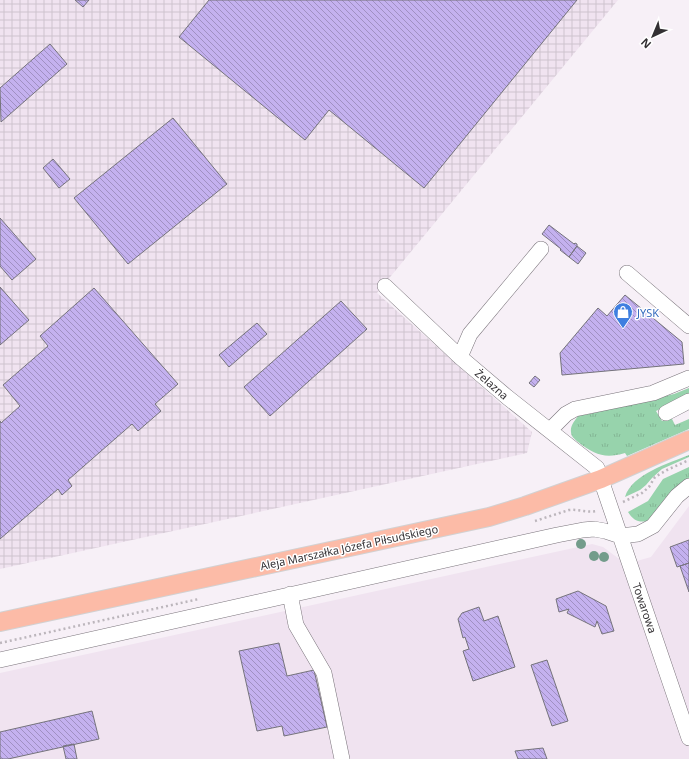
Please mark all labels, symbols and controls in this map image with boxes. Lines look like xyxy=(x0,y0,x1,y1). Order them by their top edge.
north arrow xyxy=(633,16,673,56)
text: N xyxy=(637,35,654,52)
shop icon: JYSK xyxy=(612,301,634,329)
place label: JYSK xyxy=(636,305,659,320)
street label: Żelazna xyxy=(472,365,512,403)
street label: Aleja Marszałka Józefa Piłsudskiego xyxy=(259,521,440,573)
street label: Towarowa xyxy=(629,581,661,635)

